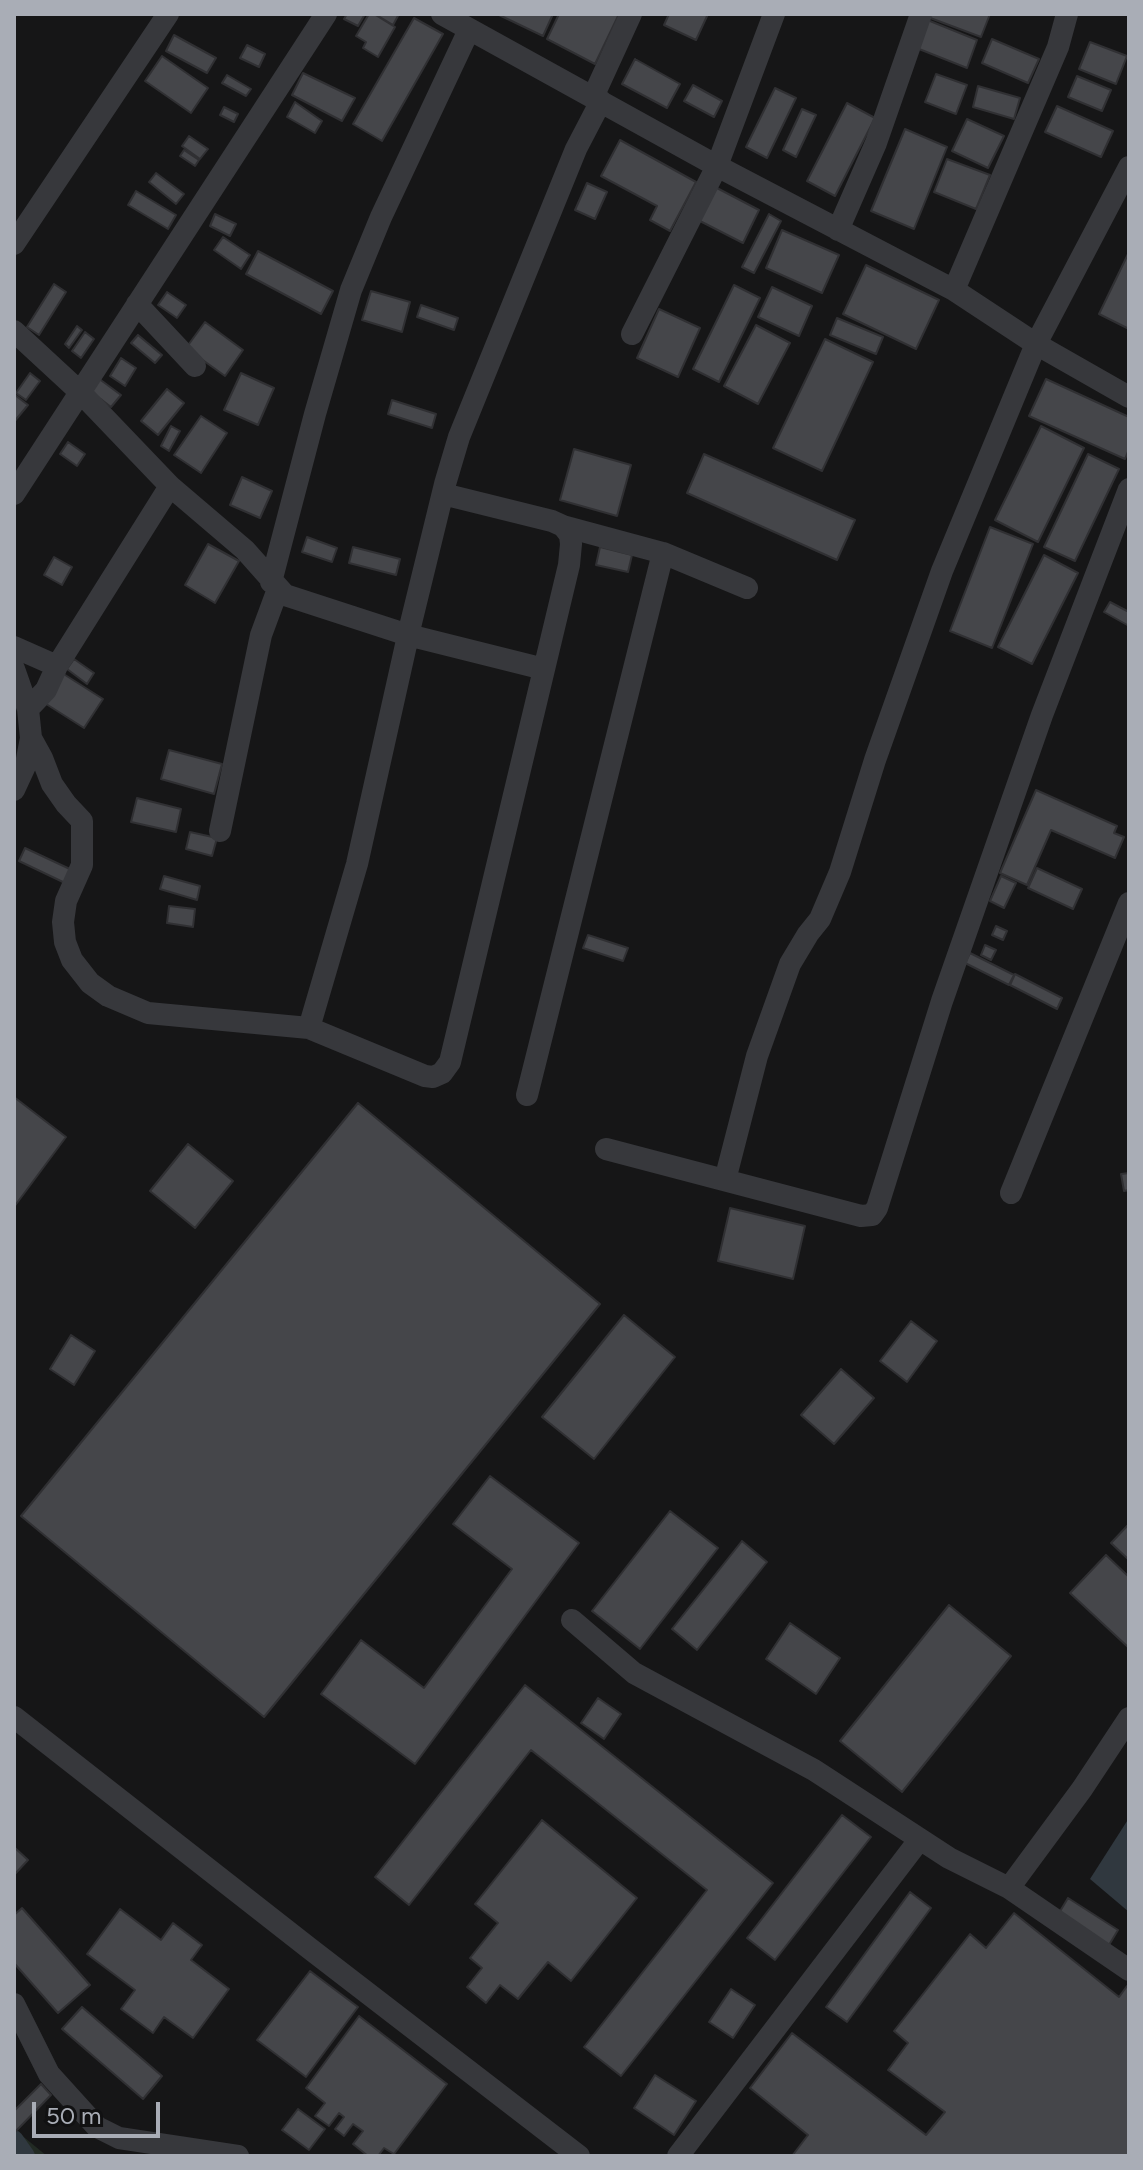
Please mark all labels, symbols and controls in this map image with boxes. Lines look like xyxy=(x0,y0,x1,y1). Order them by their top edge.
scale bar xyxy=(36,2086,164,2136)
text: 50 m xyxy=(46,2101,102,2130)

